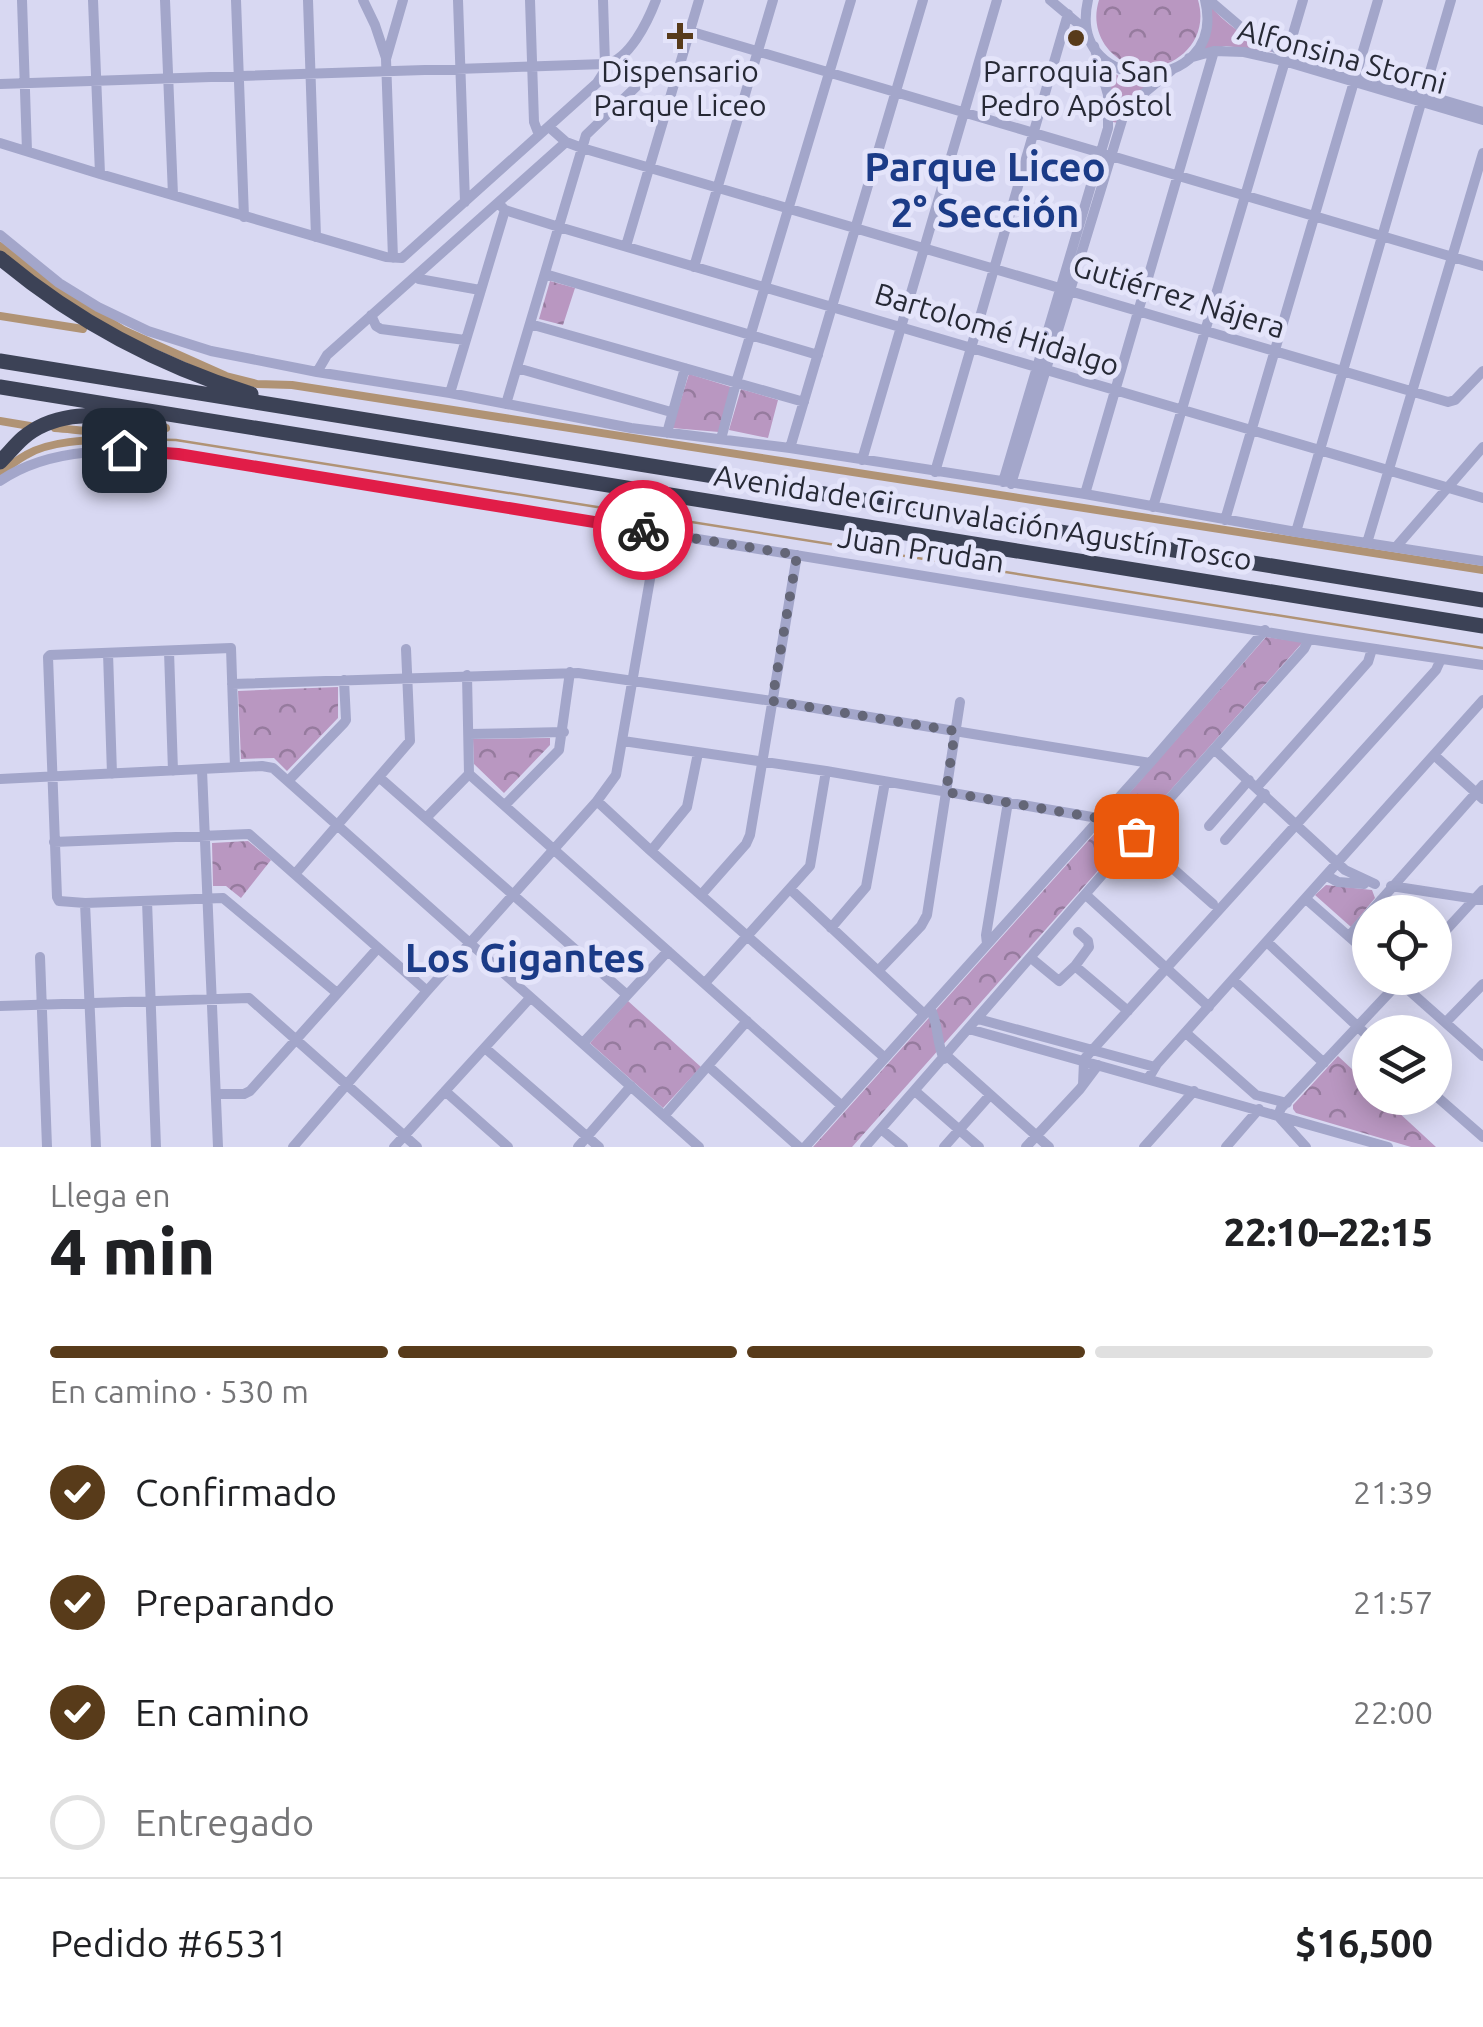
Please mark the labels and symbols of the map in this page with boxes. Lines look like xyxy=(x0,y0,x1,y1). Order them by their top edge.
street label: Alfonsina Storni xyxy=(1235,12,1450,100)
marker: Dispensario Parque Liceo xyxy=(667,23,693,49)
marker: Parroquia San Pedro Apóstol xyxy=(1065,27,1087,49)
place label: Dispensario Parque Liceo xyxy=(593,54,767,122)
place label: Parroquia San Pedro Apóstol xyxy=(980,54,1172,122)
district label: Parque Liceo 2° Sección xyxy=(864,144,1106,235)
street label: Gutiérrez Nájera xyxy=(1069,248,1289,344)
street label: Bartolomé Hidalgo xyxy=(871,276,1124,382)
pin xyxy=(82,408,167,493)
street label: Avenida de Circunvalación Agustín Tosco xyxy=(712,458,1254,576)
courier xyxy=(593,480,693,580)
street label: Juan Prudan xyxy=(836,519,1007,579)
pin xyxy=(1094,794,1179,879)
district label: Los Gigantes xyxy=(405,935,645,980)

